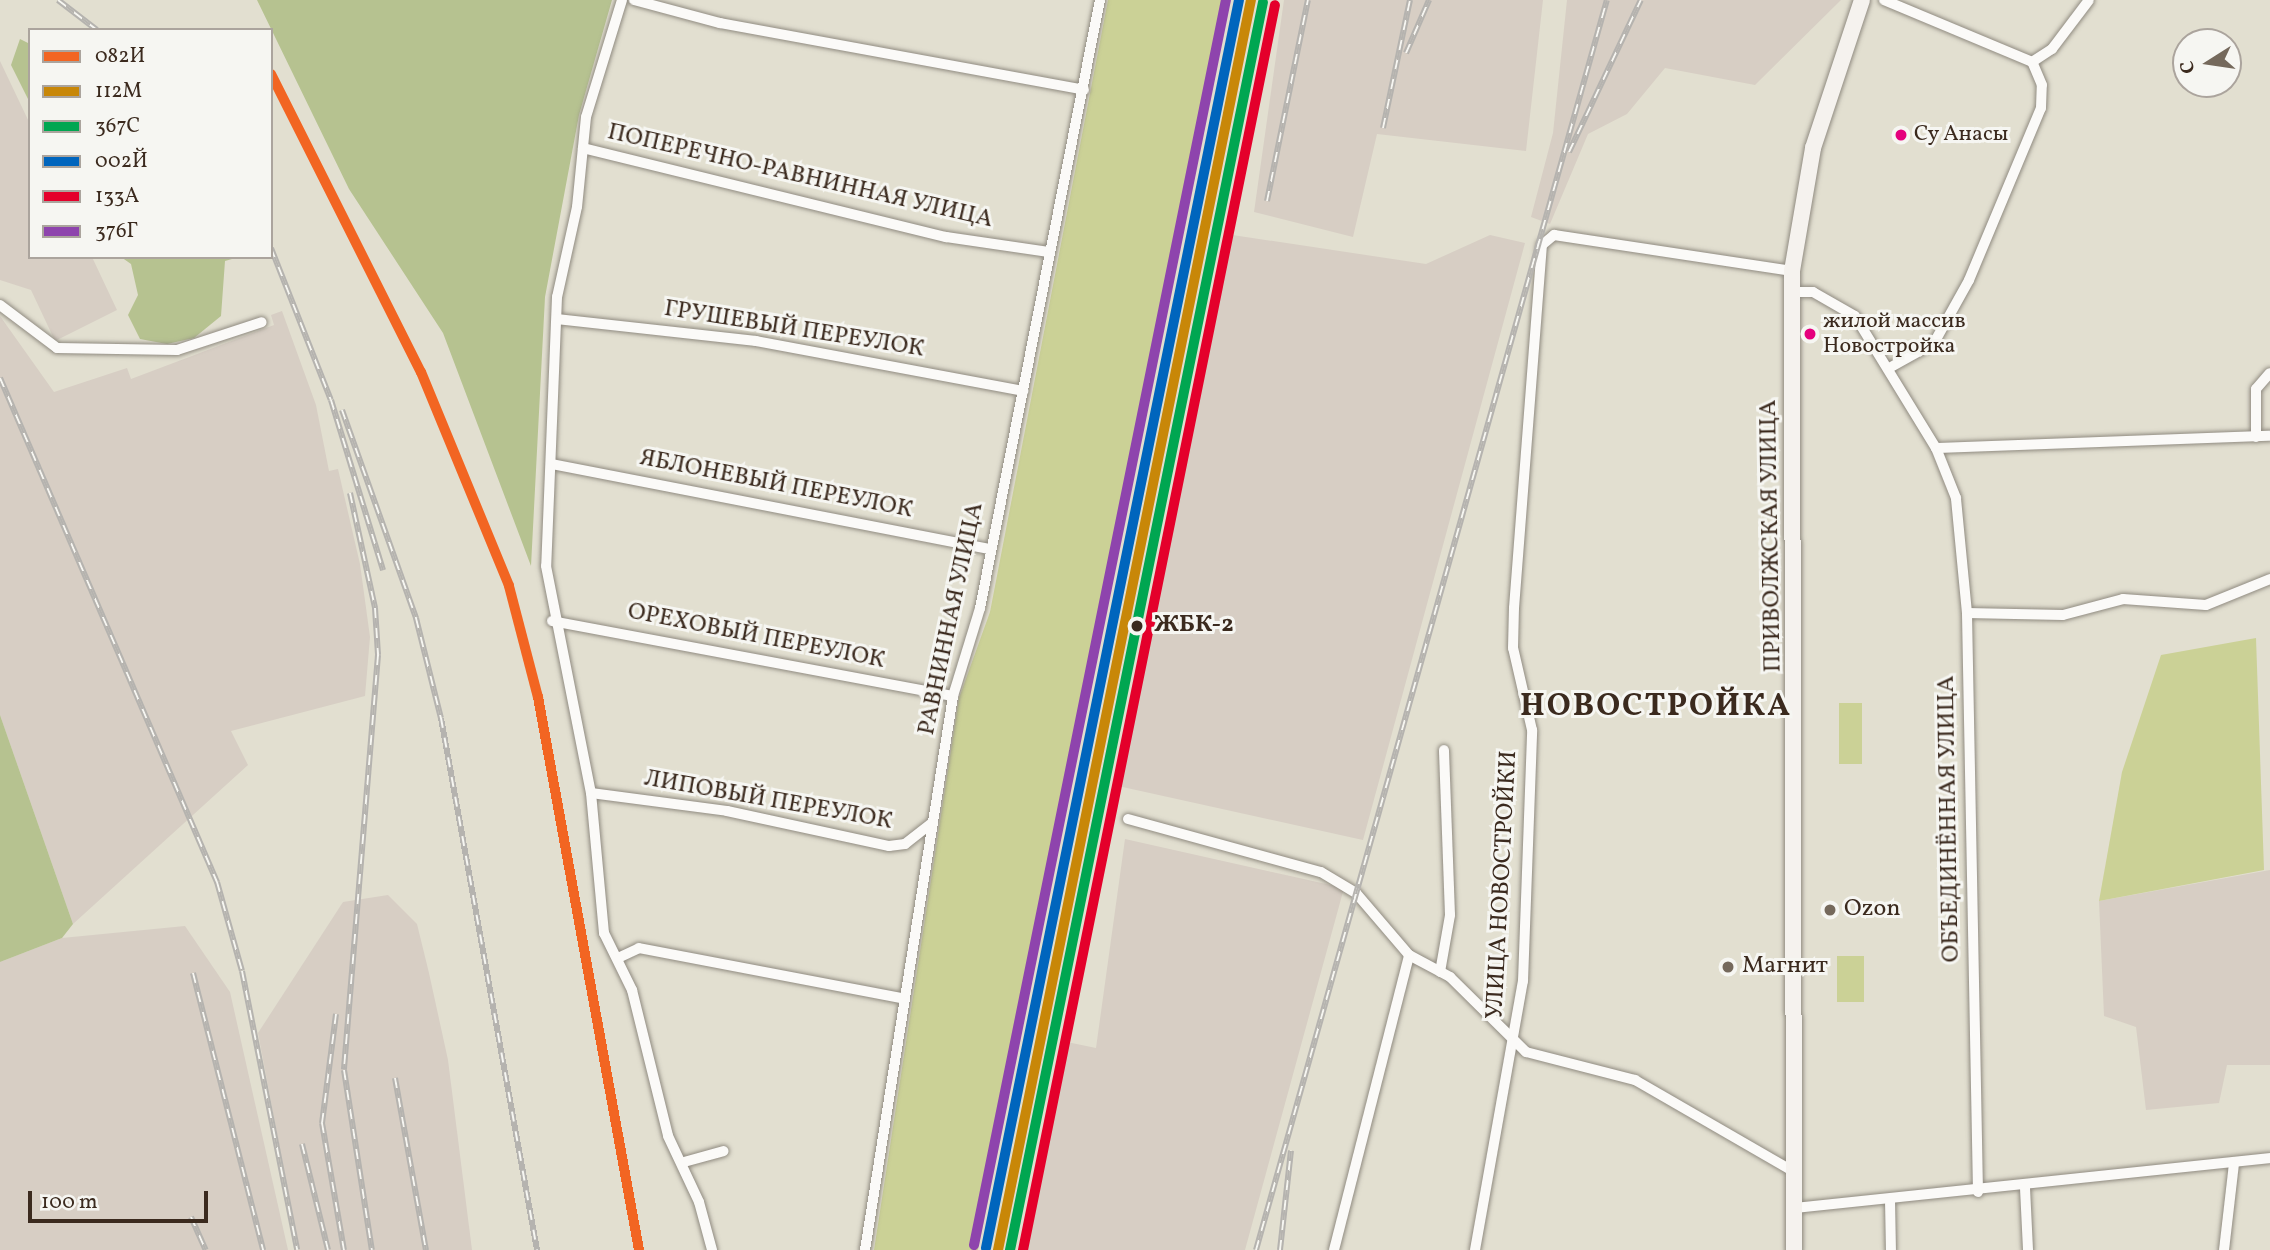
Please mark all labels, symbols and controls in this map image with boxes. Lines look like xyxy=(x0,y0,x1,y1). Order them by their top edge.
legend xyxy=(28,28,273,259)
north arrow xyxy=(2172,28,2242,98)
text: 082И xyxy=(95,42,145,71)
text: С xyxy=(2174,58,2202,76)
text: 112М xyxy=(95,77,142,106)
text: 367С xyxy=(95,112,140,141)
street label: ПОПЕРЕЧНО-РАВНИННАЯ УЛИЦА xyxy=(604,119,996,235)
place label: Су Анасы xyxy=(1914,122,2009,148)
marker: Су Анасы xyxy=(1894,128,1908,142)
text: 002Й xyxy=(95,147,148,176)
text: 133А xyxy=(95,182,139,211)
text: 376Г xyxy=(95,217,138,246)
street label: ГРУШЕВЫЙ ПЕРЕУЛОК xyxy=(662,295,926,365)
place label: жилой массив Новостройка xyxy=(1823,308,1966,360)
marker: жилой массив Новостройка xyxy=(1803,327,1817,341)
street label: ПРИВОЛЖСКАЯ УЛИЦА xyxy=(1755,399,1789,673)
street label: ЯБЛОНЕВЫЙ ПЕРЕУЛОК xyxy=(637,444,915,526)
street label: РАВНИННАЯ УЛИЦА xyxy=(913,500,991,738)
street label: ОРЕХОВЫЙ ПЕРЕУЛОК xyxy=(625,598,887,676)
place label: ЖБК-2 xyxy=(1154,612,1234,640)
marker: ЖБК-2 xyxy=(1126,615,1148,637)
street label: ОБЪЕДИНЁННАЯ УЛИЦА xyxy=(1933,675,1967,963)
district label: НОВОСТРОЙКА xyxy=(1521,688,1791,726)
street label: УЛИЦА НОВОСТРОЙКИ xyxy=(1482,750,1524,1020)
street label: ЛИПОВЫЙ ПЕРЕУЛОК xyxy=(642,765,894,837)
place label: Ozon xyxy=(1844,896,1901,924)
marker: Ozon xyxy=(1822,902,1838,918)
place label: Магнит xyxy=(1742,953,1828,981)
marker: Магнит xyxy=(1720,959,1736,975)
scale bar xyxy=(32,1176,212,1220)
text: 100 m xyxy=(41,1188,98,1217)

